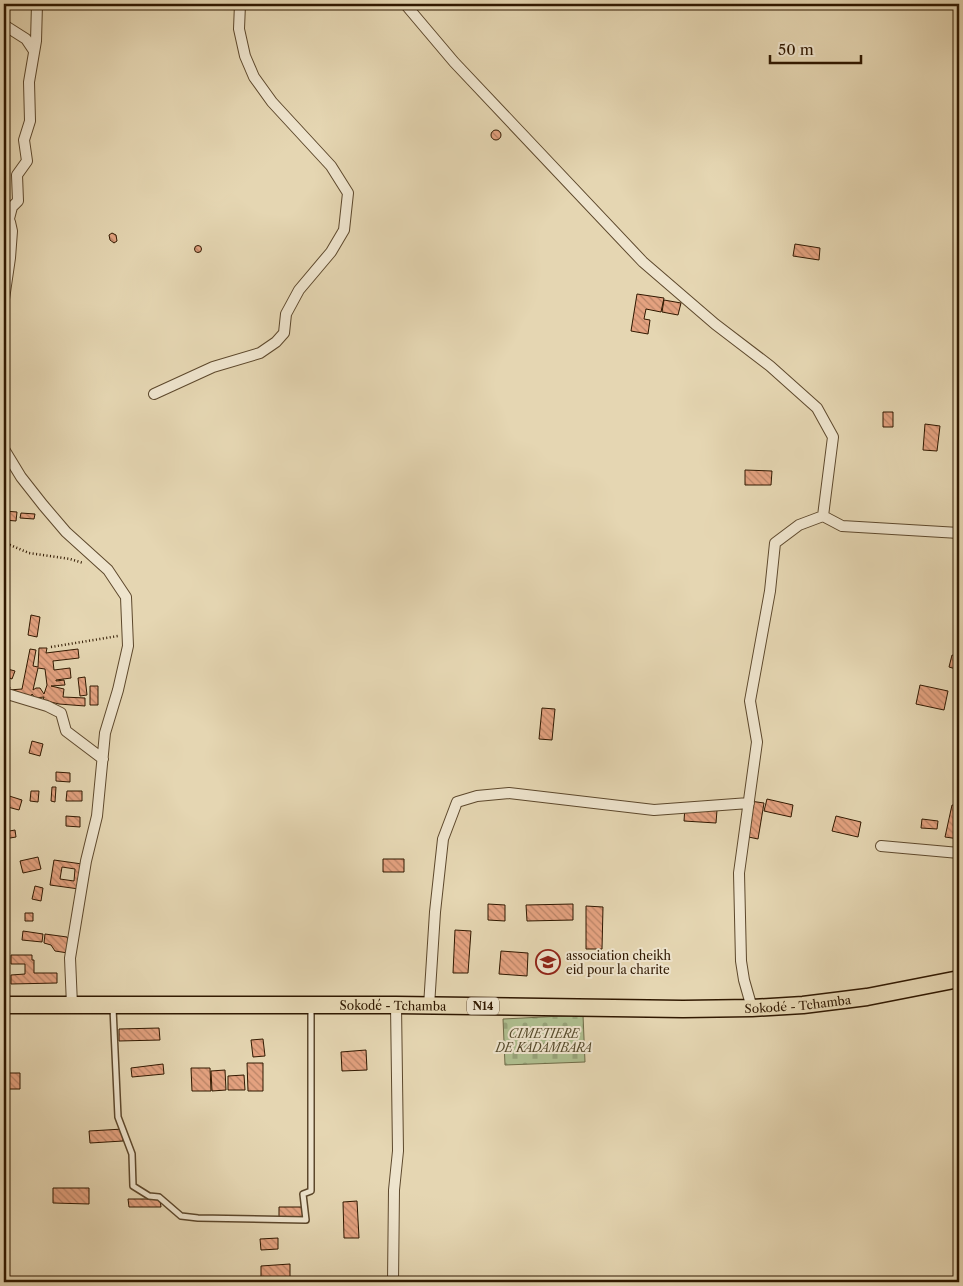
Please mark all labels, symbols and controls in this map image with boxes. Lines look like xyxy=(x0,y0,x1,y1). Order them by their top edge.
scale bar xyxy=(770,32,862,64)
text: 50 m xyxy=(778,40,814,59)
place label: association cheikh eid pour la charite xyxy=(566,948,672,977)
school or university icon: association cheikh eid pour la charite xyxy=(535,949,561,975)
street label: Sokodé - Tchamba xyxy=(744,991,852,1016)
street label: Sokodé - Tchamba xyxy=(340,997,447,1013)
road number: N14 xyxy=(467,998,499,1014)
park label: CIMETIERE DE KADAMBARA xyxy=(495,1026,593,1055)

